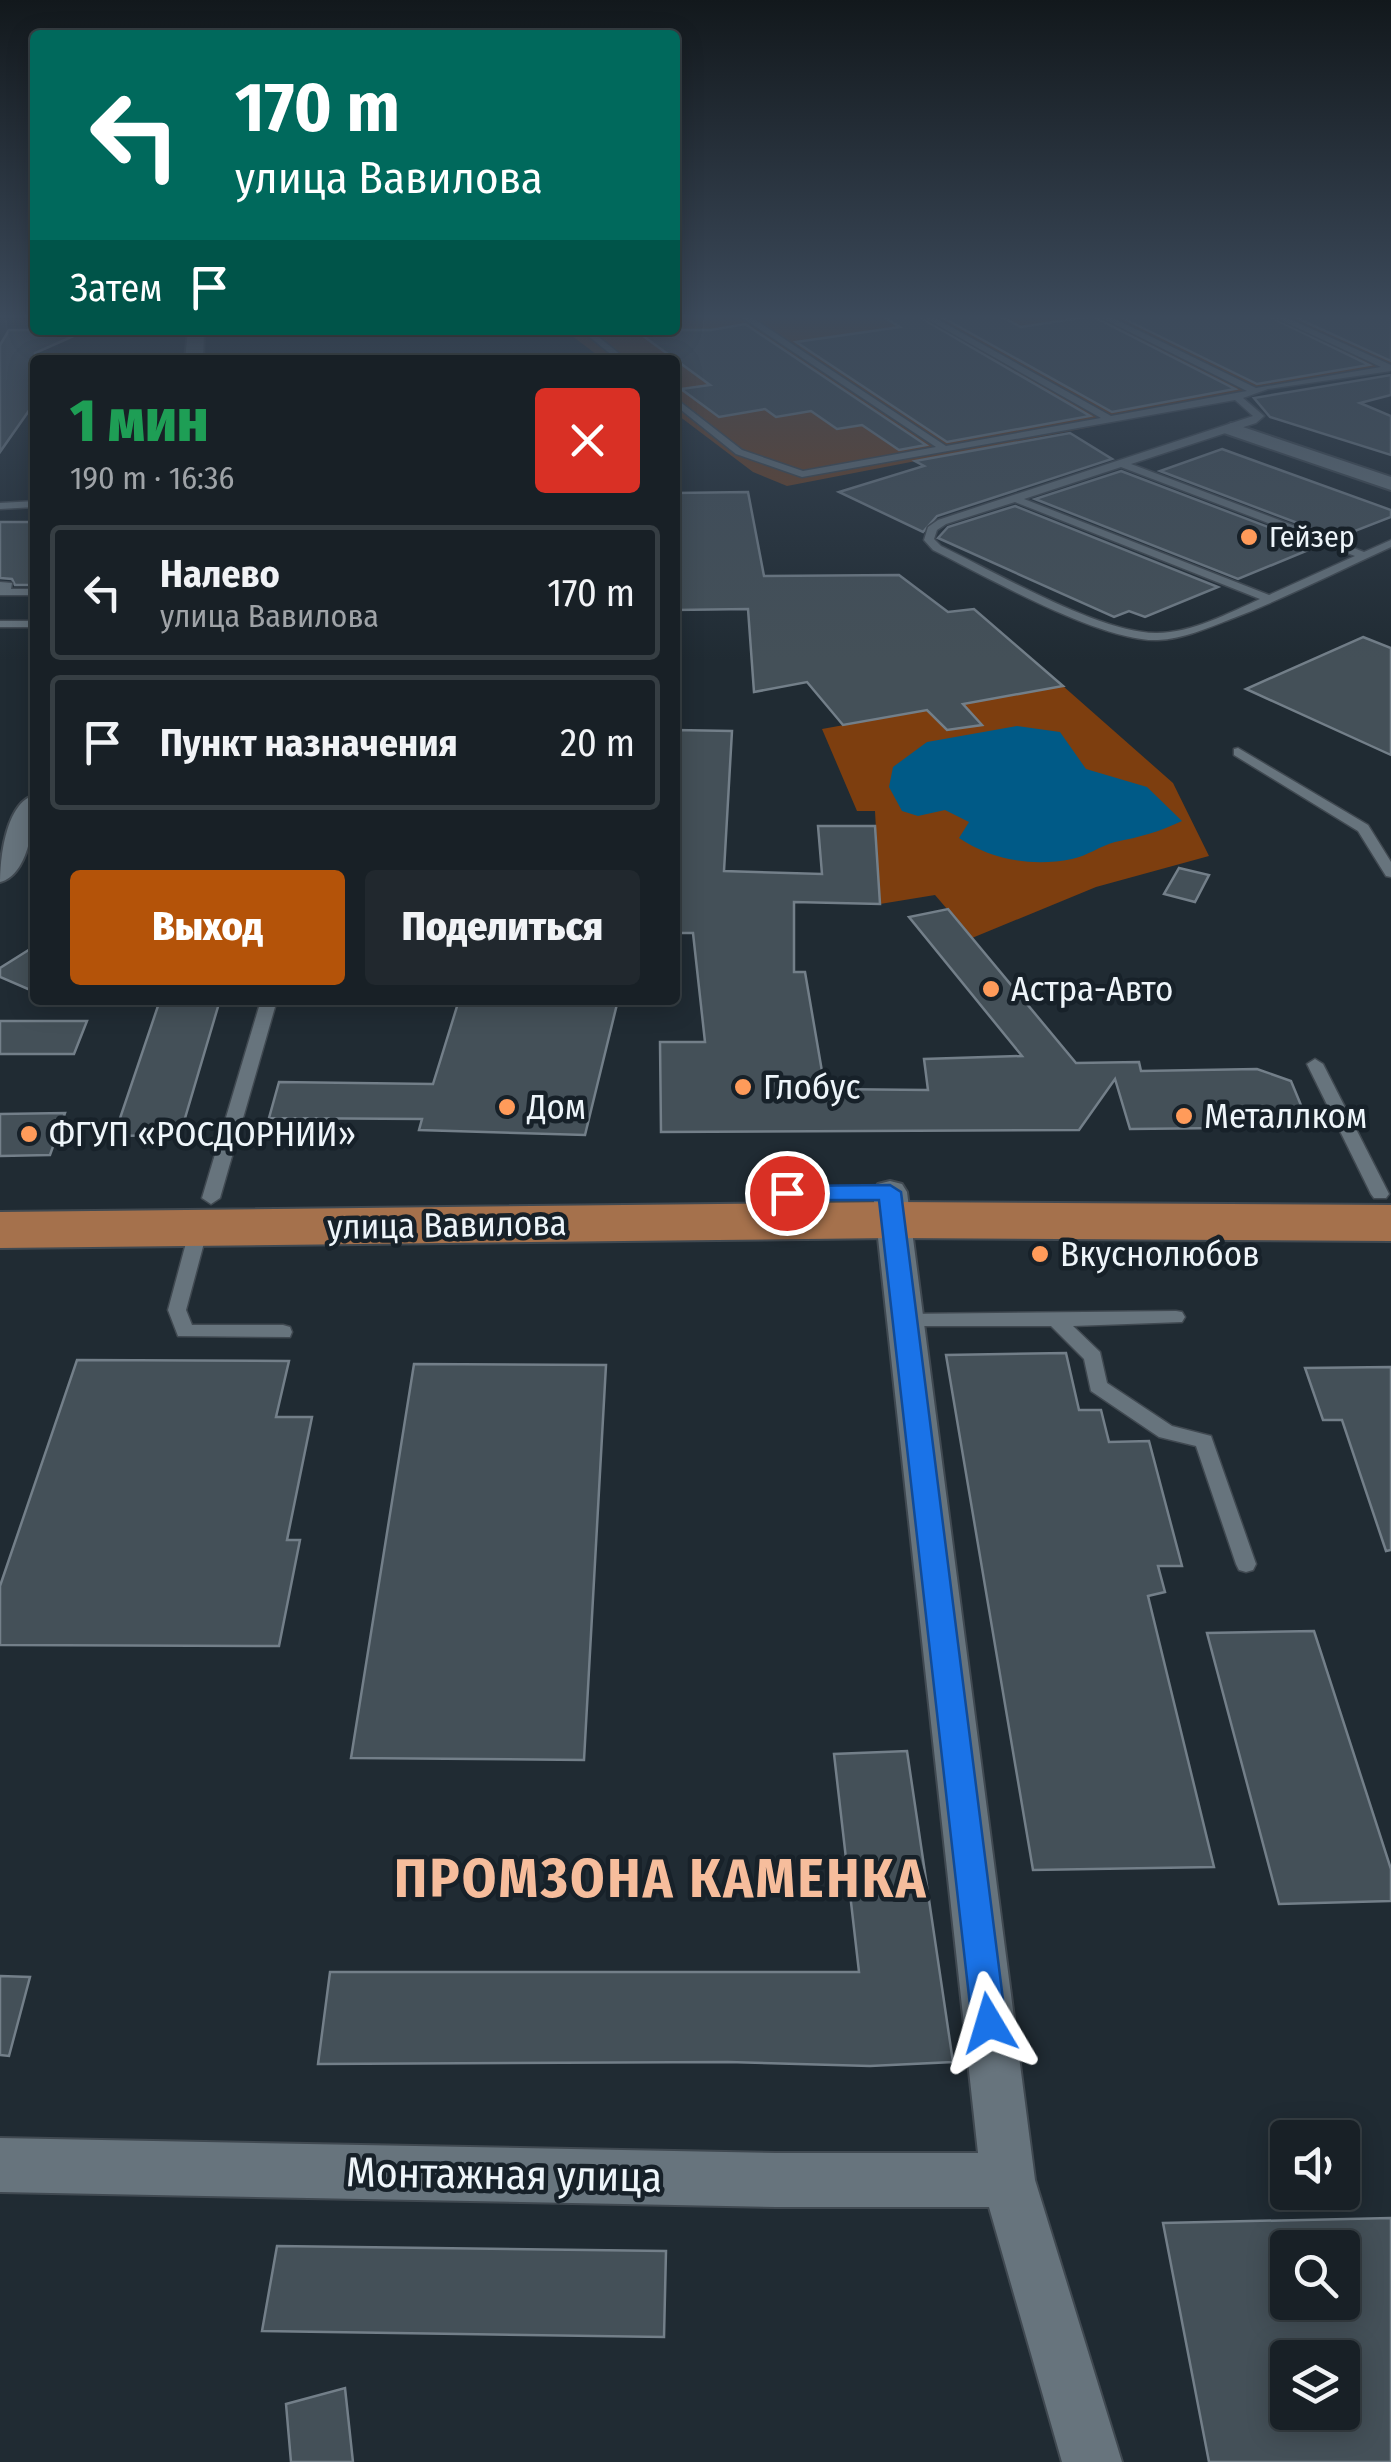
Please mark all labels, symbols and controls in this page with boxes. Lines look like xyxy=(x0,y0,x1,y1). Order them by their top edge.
text: 170 m xyxy=(235,66,400,150)
icon: left xyxy=(70,70,200,200)
text: улица Вавилова xyxy=(235,151,543,205)
icon: arrive xyxy=(182,260,237,315)
text: Затем xyxy=(70,265,162,311)
text: 1 мин xyxy=(70,385,209,457)
button: close xyxy=(535,388,640,493)
text: 190 m · 16:36 xyxy=(70,459,234,497)
place label: Гейзер xyxy=(1269,519,1355,555)
marker: Гейзер xyxy=(1238,526,1260,548)
text: Налево xyxy=(160,551,280,597)
icon: left xyxy=(75,565,130,620)
text: 170 m xyxy=(547,570,635,616)
text: улица Вавилова xyxy=(160,597,379,635)
icon: arrive xyxy=(75,715,130,770)
text: Пункт назначения xyxy=(160,720,458,766)
text: 20 m xyxy=(560,720,635,766)
button: Выход xyxy=(70,870,345,985)
button: Поделиться xyxy=(365,870,640,985)
place label: Астра-Авто xyxy=(1011,968,1173,1010)
marker: Астра-Авто xyxy=(980,978,1002,1000)
place label: Глобус xyxy=(763,1066,860,1108)
marker: Глобус xyxy=(732,1076,754,1098)
place label: Дом xyxy=(526,1086,586,1128)
place label: Металлком xyxy=(1204,1095,1367,1137)
marker: Дом xyxy=(496,1096,518,1118)
marker: Металлком xyxy=(1173,1105,1195,1127)
place label: ФГУП «РОСДОРНИИ» xyxy=(49,1113,356,1155)
marker: ФГУП «РОСДОРНИИ» xyxy=(18,1123,40,1145)
pin xyxy=(745,1151,830,1236)
icon: arrive xyxy=(760,1166,815,1221)
street label: улица Вавилова xyxy=(327,1202,567,1248)
place label: Вкуснолюбов xyxy=(1060,1233,1260,1275)
marker: Вкуснолюбов xyxy=(1029,1243,1051,1265)
district label: ПРОМЗОНА КАМЕНКА xyxy=(394,1846,928,1912)
position arrow xyxy=(937,1971,1041,2075)
map controls xyxy=(1270,2120,1360,2430)
button: sound xyxy=(1270,2120,1360,2210)
street label: Монтажная улица xyxy=(345,2147,663,2203)
button: search xyxy=(1270,2230,1360,2320)
button: layers xyxy=(1270,2340,1360,2430)

